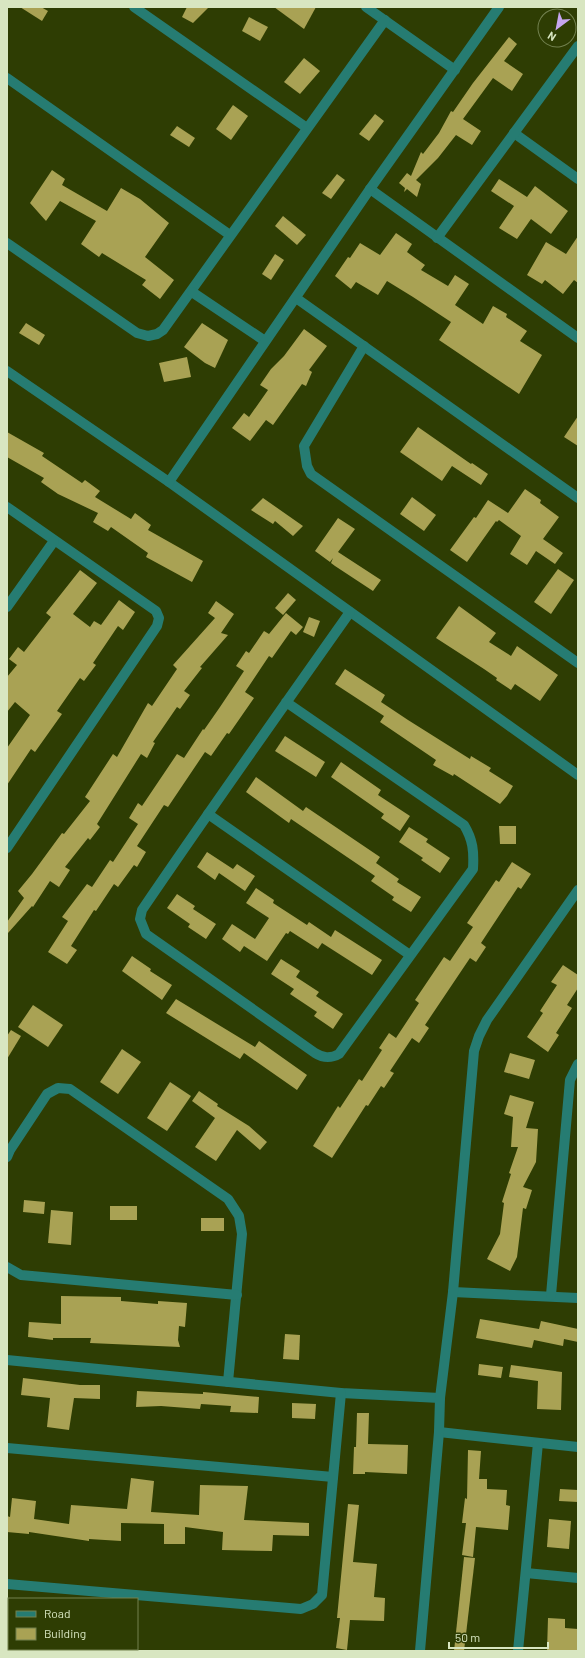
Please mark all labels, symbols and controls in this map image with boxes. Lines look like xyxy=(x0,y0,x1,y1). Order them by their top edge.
north arrow xyxy=(537,8,577,48)
text: N xyxy=(545,29,558,44)
legend xyxy=(8,1598,138,1650)
text: Road xyxy=(44,1606,71,1620)
scale bar xyxy=(449,1624,548,1650)
text: Building xyxy=(44,1626,86,1640)
text: 50 m xyxy=(455,1630,480,1644)

